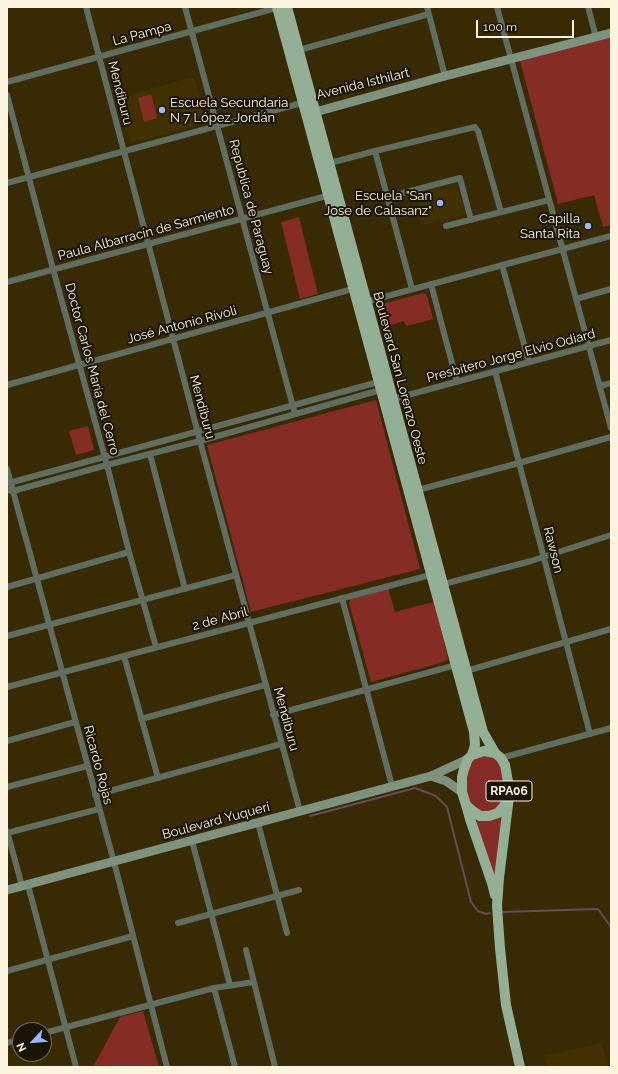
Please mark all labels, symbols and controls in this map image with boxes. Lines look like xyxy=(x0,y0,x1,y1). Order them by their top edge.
scale bar xyxy=(478,12,576,38)
street label: La Pampa xyxy=(111,19,173,49)
text: 100 m xyxy=(483,20,517,34)
street label: Mendiburu xyxy=(105,59,135,127)
street label: Avenida Isthilart xyxy=(315,65,411,103)
place label: Escuela Secundaria N 7 López Jordán xyxy=(170,95,288,126)
marker: Escuela Secundaria N 7 López Jordán xyxy=(157,105,167,115)
street label: Republica de Paraguay xyxy=(225,138,277,276)
place label: Escuela "San Jose de Calasanz" xyxy=(324,188,432,219)
marker: Escuela "San Jose de Calasanz" xyxy=(435,198,445,208)
street label: Paula Albarracín de Sarmiento xyxy=(56,202,236,264)
place label: Capilla Santa Rita xyxy=(520,211,580,242)
marker: Capilla Santa Rita xyxy=(583,221,593,231)
street label: Doctor Carlos María del Cerro xyxy=(62,281,122,457)
street label: Boulevard San Lorenzo Oeste xyxy=(369,290,431,466)
street label: José Antonio Rívoli xyxy=(125,303,239,347)
street label: Presbítero Jorge Elvio Odiard xyxy=(425,326,597,386)
street label: Mendiburu xyxy=(186,373,218,441)
street label: Rawson xyxy=(540,525,566,575)
street label: 2 de Abril xyxy=(191,604,249,634)
street label: Mendiburu xyxy=(270,685,302,753)
street label: Ricardo Rojas xyxy=(80,724,116,806)
road number: RPA06 xyxy=(486,781,532,801)
street label: Boulevard Yuquerí xyxy=(160,799,272,843)
north arrow xyxy=(12,1022,52,1062)
text: N xyxy=(14,1040,29,1054)

